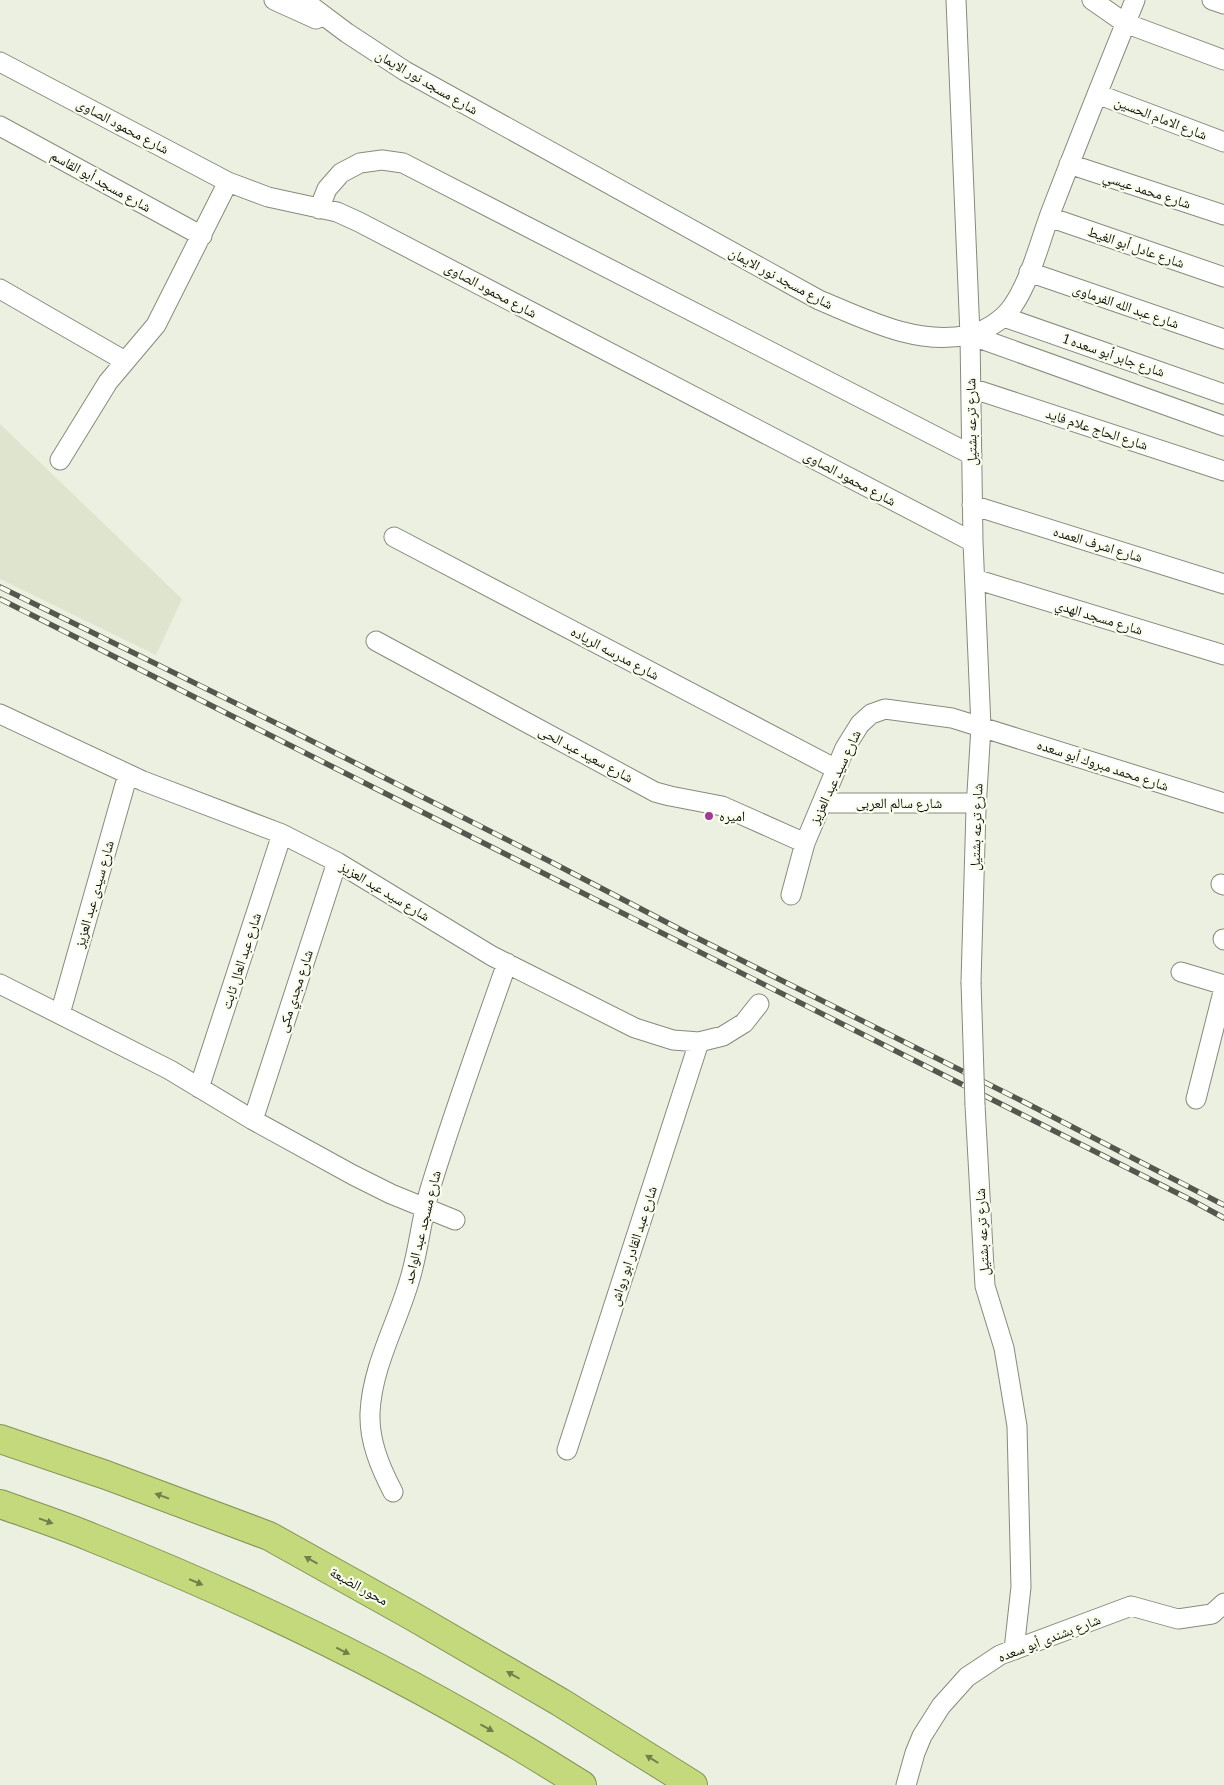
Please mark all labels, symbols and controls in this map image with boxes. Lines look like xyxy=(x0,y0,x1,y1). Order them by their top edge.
street label: شارع مسجد نور الايمان xyxy=(372,46,481,120)
street label: شارع الامام الحسين xyxy=(1112,93,1209,145)
street label: شارع محمود الصاوى xyxy=(73,95,172,159)
street label: شارع مسجد أبو القاسم xyxy=(47,147,154,217)
street label: شارع محمد عيسي xyxy=(1100,168,1193,215)
street label: شارع عادل أبو الغيط xyxy=(1085,223,1187,273)
street label: شارع مسجد نور الايمان xyxy=(725,244,836,314)
street label: شارع محمود الصاوى xyxy=(441,259,540,323)
street label: شارع عبد الله الفرماوى xyxy=(1070,280,1181,334)
street label: شارع جابر أبو سعده 1 xyxy=(1060,330,1167,382)
street label: شارع ترعه بشتيل xyxy=(962,378,982,466)
street label: شارع الحاج علام فايد xyxy=(1043,405,1150,455)
street label: شارع محمود الصاوى xyxy=(800,447,899,511)
street label: شارع اشرف العمده xyxy=(1051,523,1145,567)
street label: شارع مسجد الهدي xyxy=(1052,596,1145,641)
street label: شارع مدرسه الرياده xyxy=(567,623,662,685)
street label: شارع سعيد عبد الحى xyxy=(535,722,636,787)
street label: شارع سيد عبد العزيز xyxy=(806,727,866,828)
street label: شارع محمد مبروك أبو سعده xyxy=(1035,736,1171,796)
street label: شارع ترعه بشتيل xyxy=(966,783,988,871)
street label: شارع سالم العربى xyxy=(856,795,942,813)
place label: اميره xyxy=(719,808,745,825)
marker: اميره xyxy=(703,810,715,822)
street label: شارع سيدى عبد العزيز xyxy=(71,839,119,951)
street label: شارع سيد عبد العزيز xyxy=(335,857,433,926)
street label: شارع عبد العال ثابت xyxy=(218,911,266,1012)
street label: شارع مجدي مكى xyxy=(274,948,319,1035)
street label: شارع مسجد عبد الواحد xyxy=(400,1169,446,1286)
street label: شارع عبد القادر ابو رواش xyxy=(606,1184,662,1309)
street label: شارع ترعه بشتيل xyxy=(972,1188,994,1276)
one-way arrow xyxy=(154,1492,169,1500)
one-way arrow xyxy=(39,1517,54,1525)
one-way arrow xyxy=(305,1555,318,1564)
street label: محور الضبعة xyxy=(327,1564,391,1609)
one-way arrow xyxy=(189,1578,203,1586)
street label: شارع بشندى أبو سعده xyxy=(995,1611,1103,1667)
one-way arrow xyxy=(336,1647,351,1655)
one-way arrow xyxy=(507,1670,520,1679)
one-way arrow xyxy=(480,1723,493,1732)
one-way arrow xyxy=(646,1754,659,1764)

